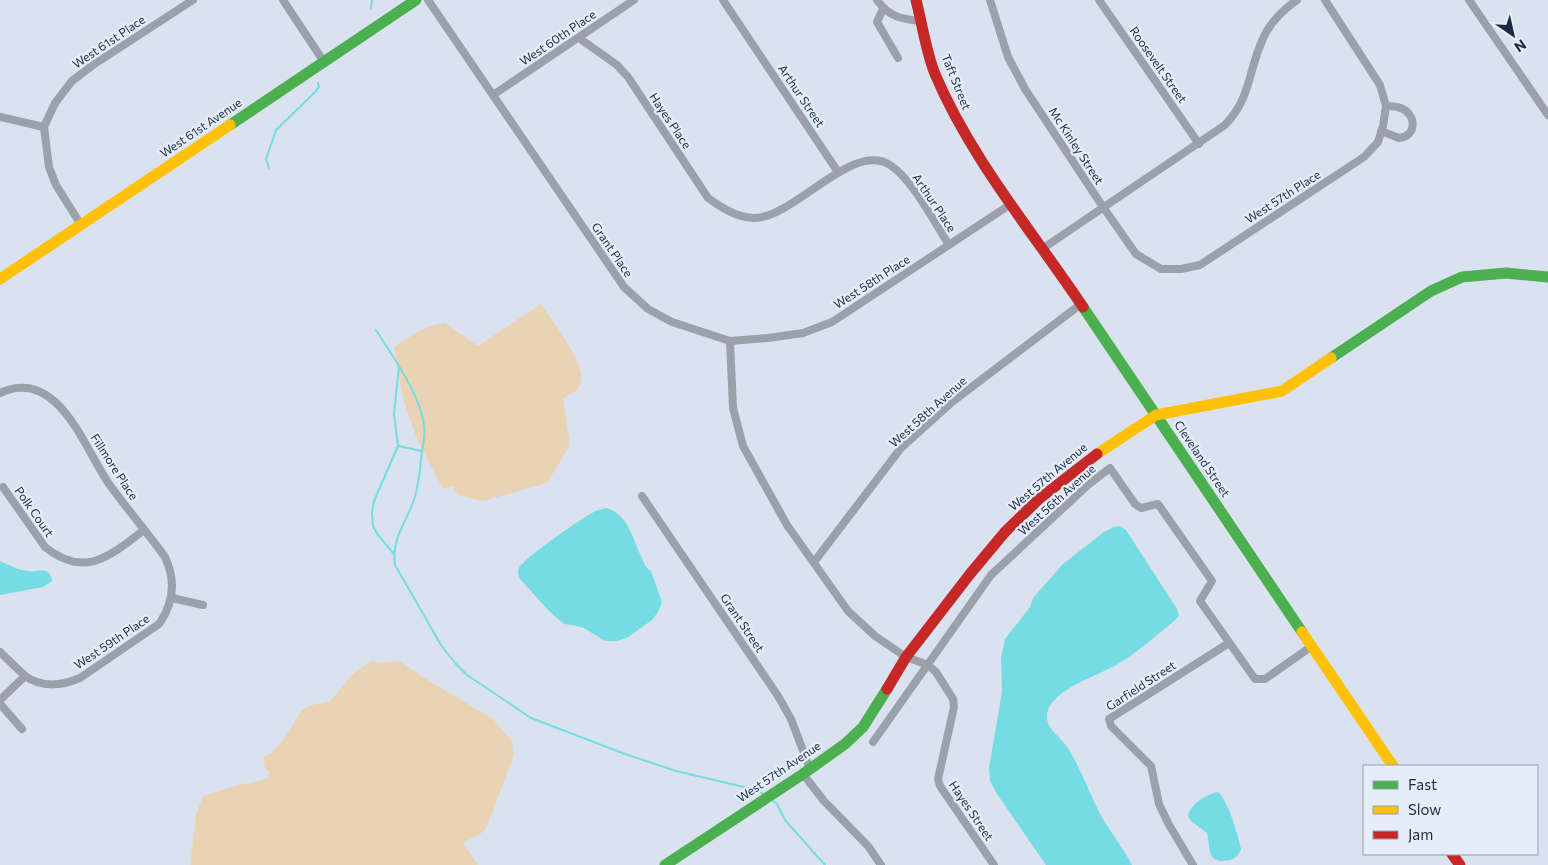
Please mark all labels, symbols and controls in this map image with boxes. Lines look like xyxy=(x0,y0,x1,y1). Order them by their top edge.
street label: West 60th Place xyxy=(517,7,598,68)
north arrow xyxy=(1488,10,1538,60)
street label: West 61st Place xyxy=(69,12,147,71)
street label: Roosevelt Street xyxy=(1127,24,1190,105)
text: N xyxy=(1511,36,1530,56)
street label: Taft Street xyxy=(939,52,974,112)
street label: Arthur Street xyxy=(776,61,828,130)
street label: Hayes Place xyxy=(647,90,695,151)
street label: West 61st Avenue xyxy=(157,95,244,160)
street label: Mc Kinley Street xyxy=(1047,104,1107,187)
street label: West 57th Place xyxy=(1242,167,1323,226)
street label: Arthur Place xyxy=(910,170,960,234)
street label: Grant Place xyxy=(589,219,636,279)
street label: West 58th Place xyxy=(831,251,912,311)
street label: West 58th Avenue xyxy=(886,373,969,449)
street label: Cleveland Street xyxy=(1172,418,1234,499)
street label: Fillmore Place xyxy=(88,431,141,502)
street label: West 57th Avenue xyxy=(1005,439,1089,513)
street label: West 56th Avenue xyxy=(1015,461,1098,537)
street label: Polk Court xyxy=(12,484,57,539)
street label: Grant Street xyxy=(718,590,768,655)
street label: West 59th Place xyxy=(71,611,152,672)
street label: Garfield Street xyxy=(1103,657,1178,713)
street label: West 57th Avenue xyxy=(734,738,823,804)
legend xyxy=(1363,765,1538,855)
text: Fast xyxy=(1408,775,1437,793)
street label: Hayes Street xyxy=(947,778,997,843)
text: Slow xyxy=(1408,800,1441,818)
text: Jam xyxy=(1408,825,1433,843)

